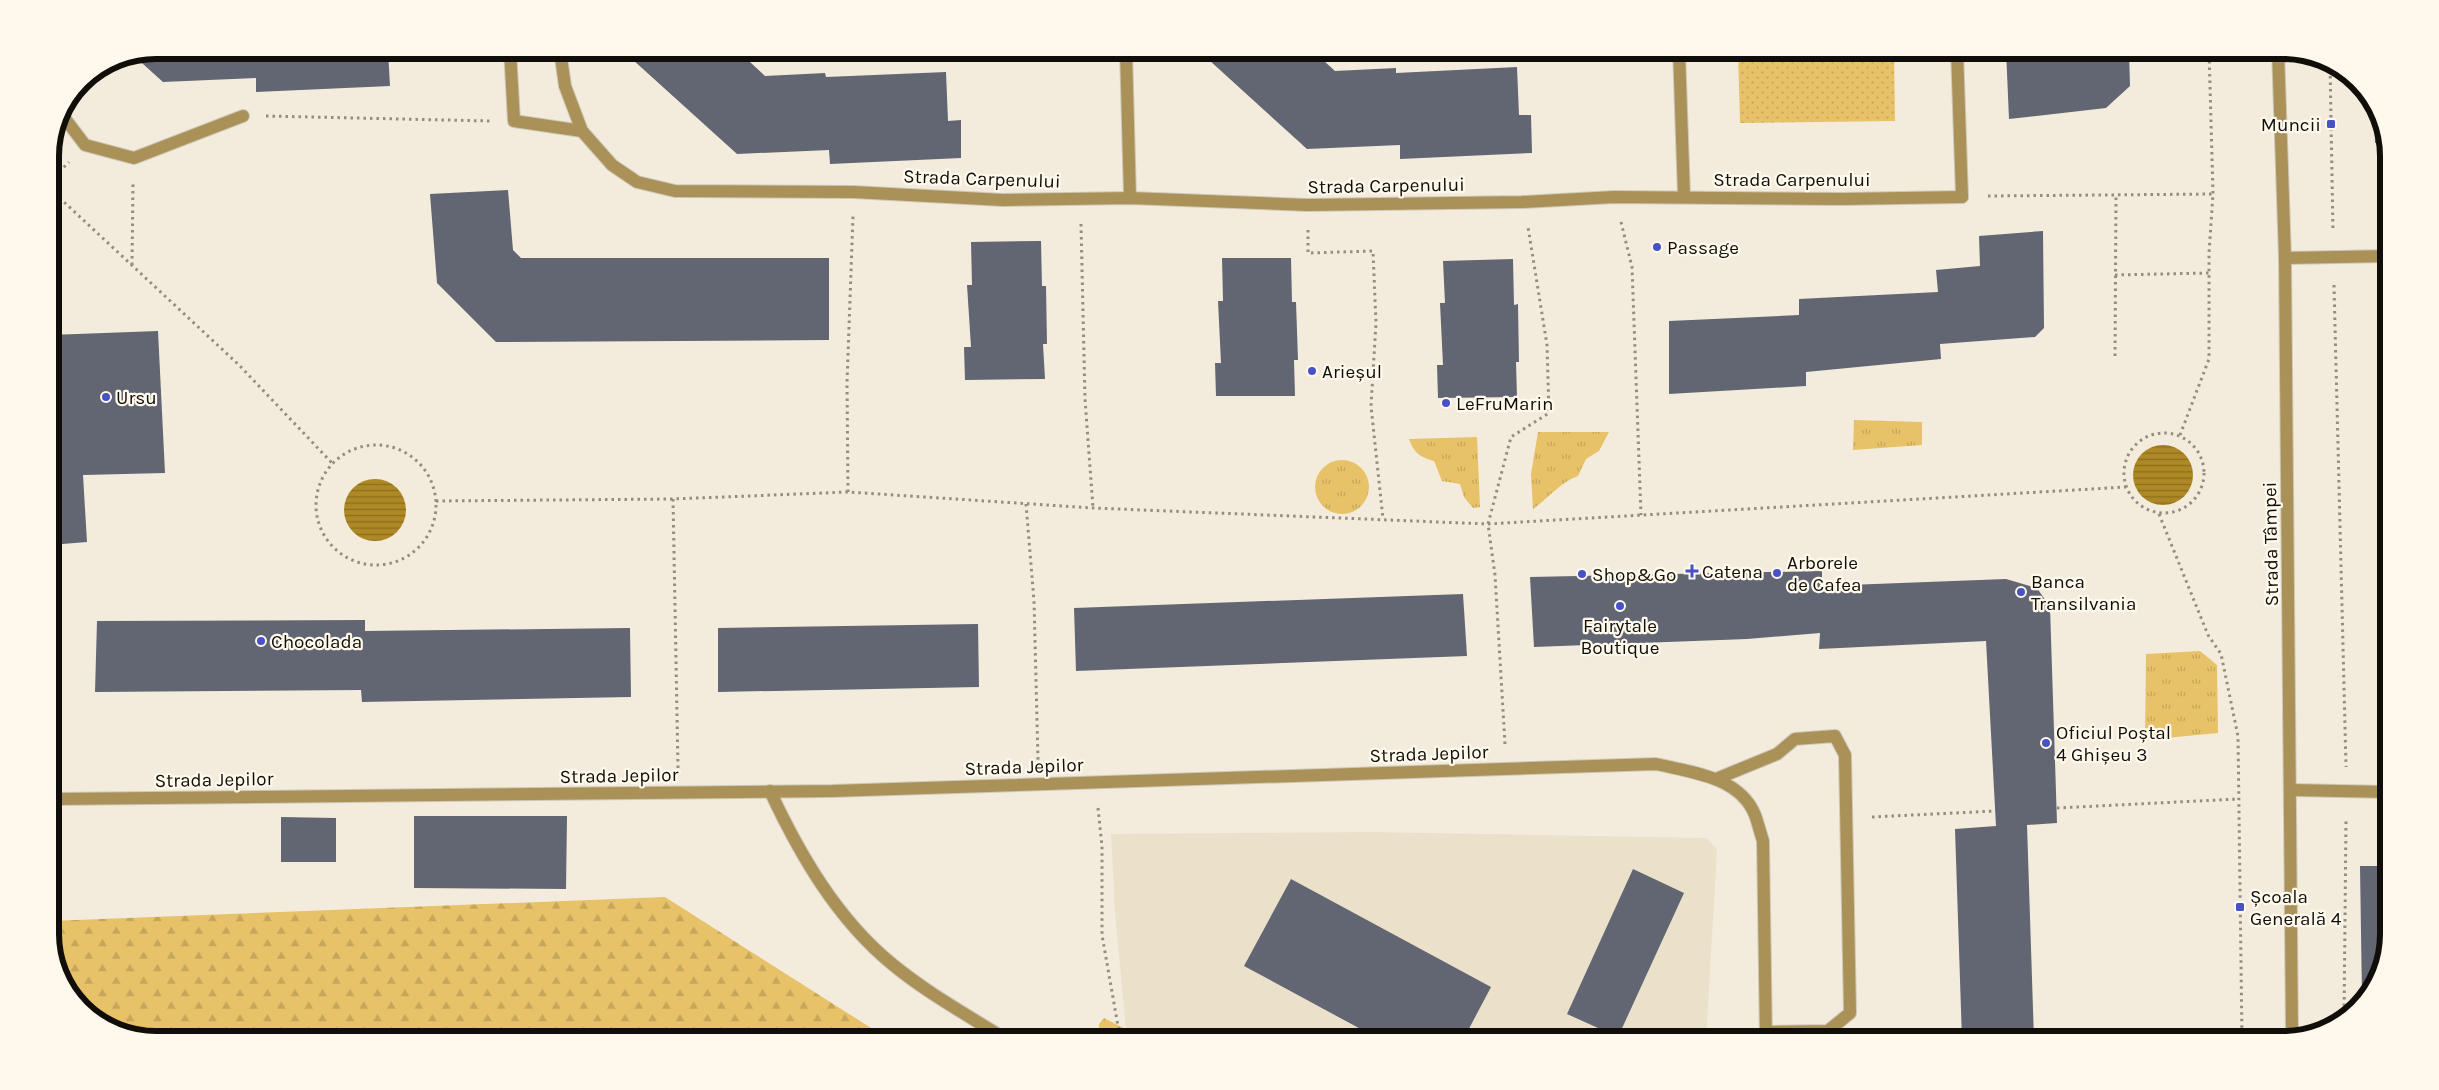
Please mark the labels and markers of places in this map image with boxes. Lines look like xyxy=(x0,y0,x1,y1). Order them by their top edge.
place label: Muncii xyxy=(2261,114,2321,136)
marker: Muncii xyxy=(2325,118,2337,130)
place label: Passage xyxy=(1667,237,1739,259)
marker: Passage xyxy=(1651,241,1663,253)
place label: Arieșul xyxy=(1322,361,1382,383)
marker: Arieșul xyxy=(1306,365,1318,377)
place label: Ursu xyxy=(116,387,157,409)
marker: Ursu xyxy=(100,391,112,403)
place label: LeFruMarin xyxy=(1456,393,1554,415)
marker: LeFruMarin xyxy=(1440,397,1452,409)
place label: Arborele de Cafea xyxy=(1787,552,1861,596)
place label: Catena xyxy=(1702,561,1763,583)
place label: Shop&Go xyxy=(1592,564,1676,586)
marker: Catena xyxy=(1686,565,1698,577)
marker: Arborele de Cafea xyxy=(1771,567,1783,579)
marker: Shop&Go xyxy=(1576,568,1588,580)
place label: Banca Transilvania xyxy=(2031,571,2136,615)
marker: Banca Transilvania xyxy=(2015,586,2027,598)
marker: Fairytale Boutique xyxy=(1614,600,1626,612)
place label: Fairytale Boutique xyxy=(1581,615,1659,659)
place label: Chocolada xyxy=(271,631,362,653)
marker: Chocolada xyxy=(255,635,267,647)
place label: Oficiul Poștal 4 Ghișeu 3 xyxy=(2056,722,2171,766)
marker: Oficiul Poștal 4 Ghișeu 3 xyxy=(2040,737,2052,749)
place label: Școala Generală 4 xyxy=(2250,886,2342,930)
marker: Școala Generală 4 xyxy=(2234,901,2246,913)

